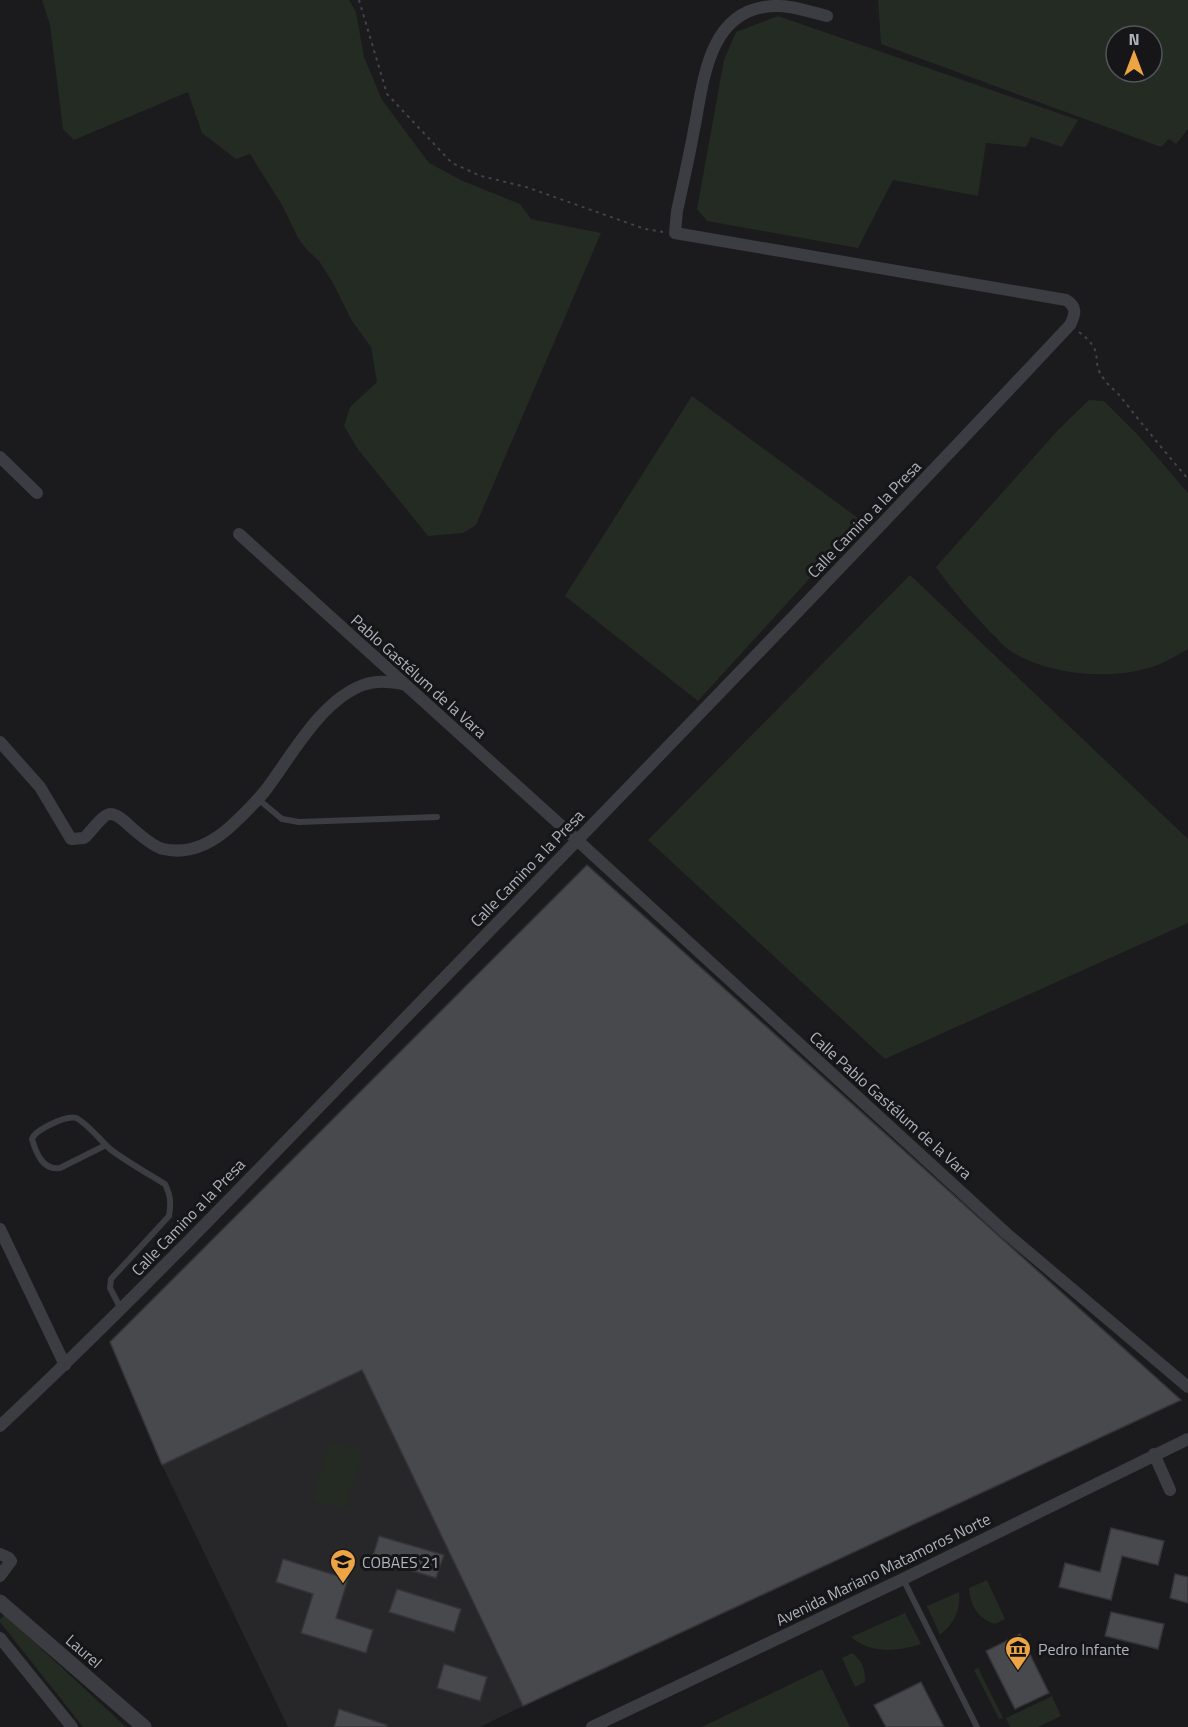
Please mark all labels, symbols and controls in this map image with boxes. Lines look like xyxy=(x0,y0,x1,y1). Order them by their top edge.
north arrow xyxy=(1104,24,1164,84)
text: N xyxy=(1128,27,1140,51)
street label: Calle Camino a la Presa xyxy=(802,455,926,583)
street label: Pablo Gastélum de la Vara xyxy=(346,608,492,744)
street label: Calle Camino a la Presa xyxy=(465,804,589,932)
street label: Calle Pablo Gastélum de la Vara xyxy=(805,1025,977,1185)
street label: Calle Camino a la Presa xyxy=(126,1153,250,1281)
street label: Avenida Mariano Matamoros Norte xyxy=(772,1506,994,1632)
school or university icon: COBAES 21 xyxy=(328,1547,358,1585)
place label: COBAES 21 xyxy=(362,1550,439,1574)
street label: Laurel xyxy=(61,1628,107,1674)
museum icon: Pedro Infante xyxy=(1003,1634,1033,1672)
place label: Pedro Infante xyxy=(1038,1637,1129,1661)

